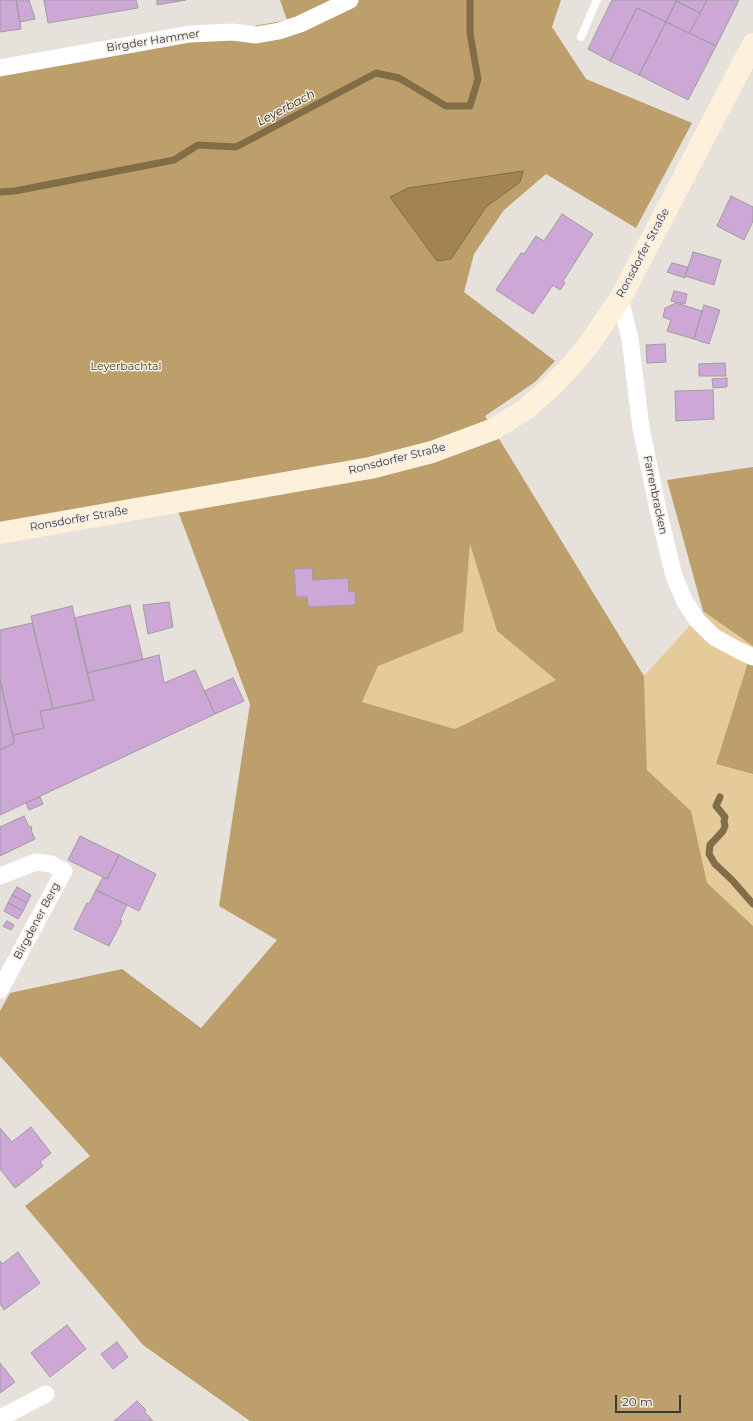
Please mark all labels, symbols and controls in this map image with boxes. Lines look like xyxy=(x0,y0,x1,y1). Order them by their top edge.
street label: Birgder Hammer xyxy=(105,27,201,55)
water label: Leyerbach xyxy=(255,87,317,129)
street label: Ronsdorfer Straße xyxy=(614,206,672,300)
park label: Leyerbachtal xyxy=(91,360,161,374)
street label: Ronsdorfer Straße xyxy=(347,441,447,477)
street label: Farrenbracken xyxy=(640,454,670,536)
street label: Ronsdorfer Straße xyxy=(29,504,129,534)
street label: Birgdener Berg xyxy=(11,880,63,962)
scale bar xyxy=(617,1387,683,1413)
text: 20 m xyxy=(622,1394,653,1409)

